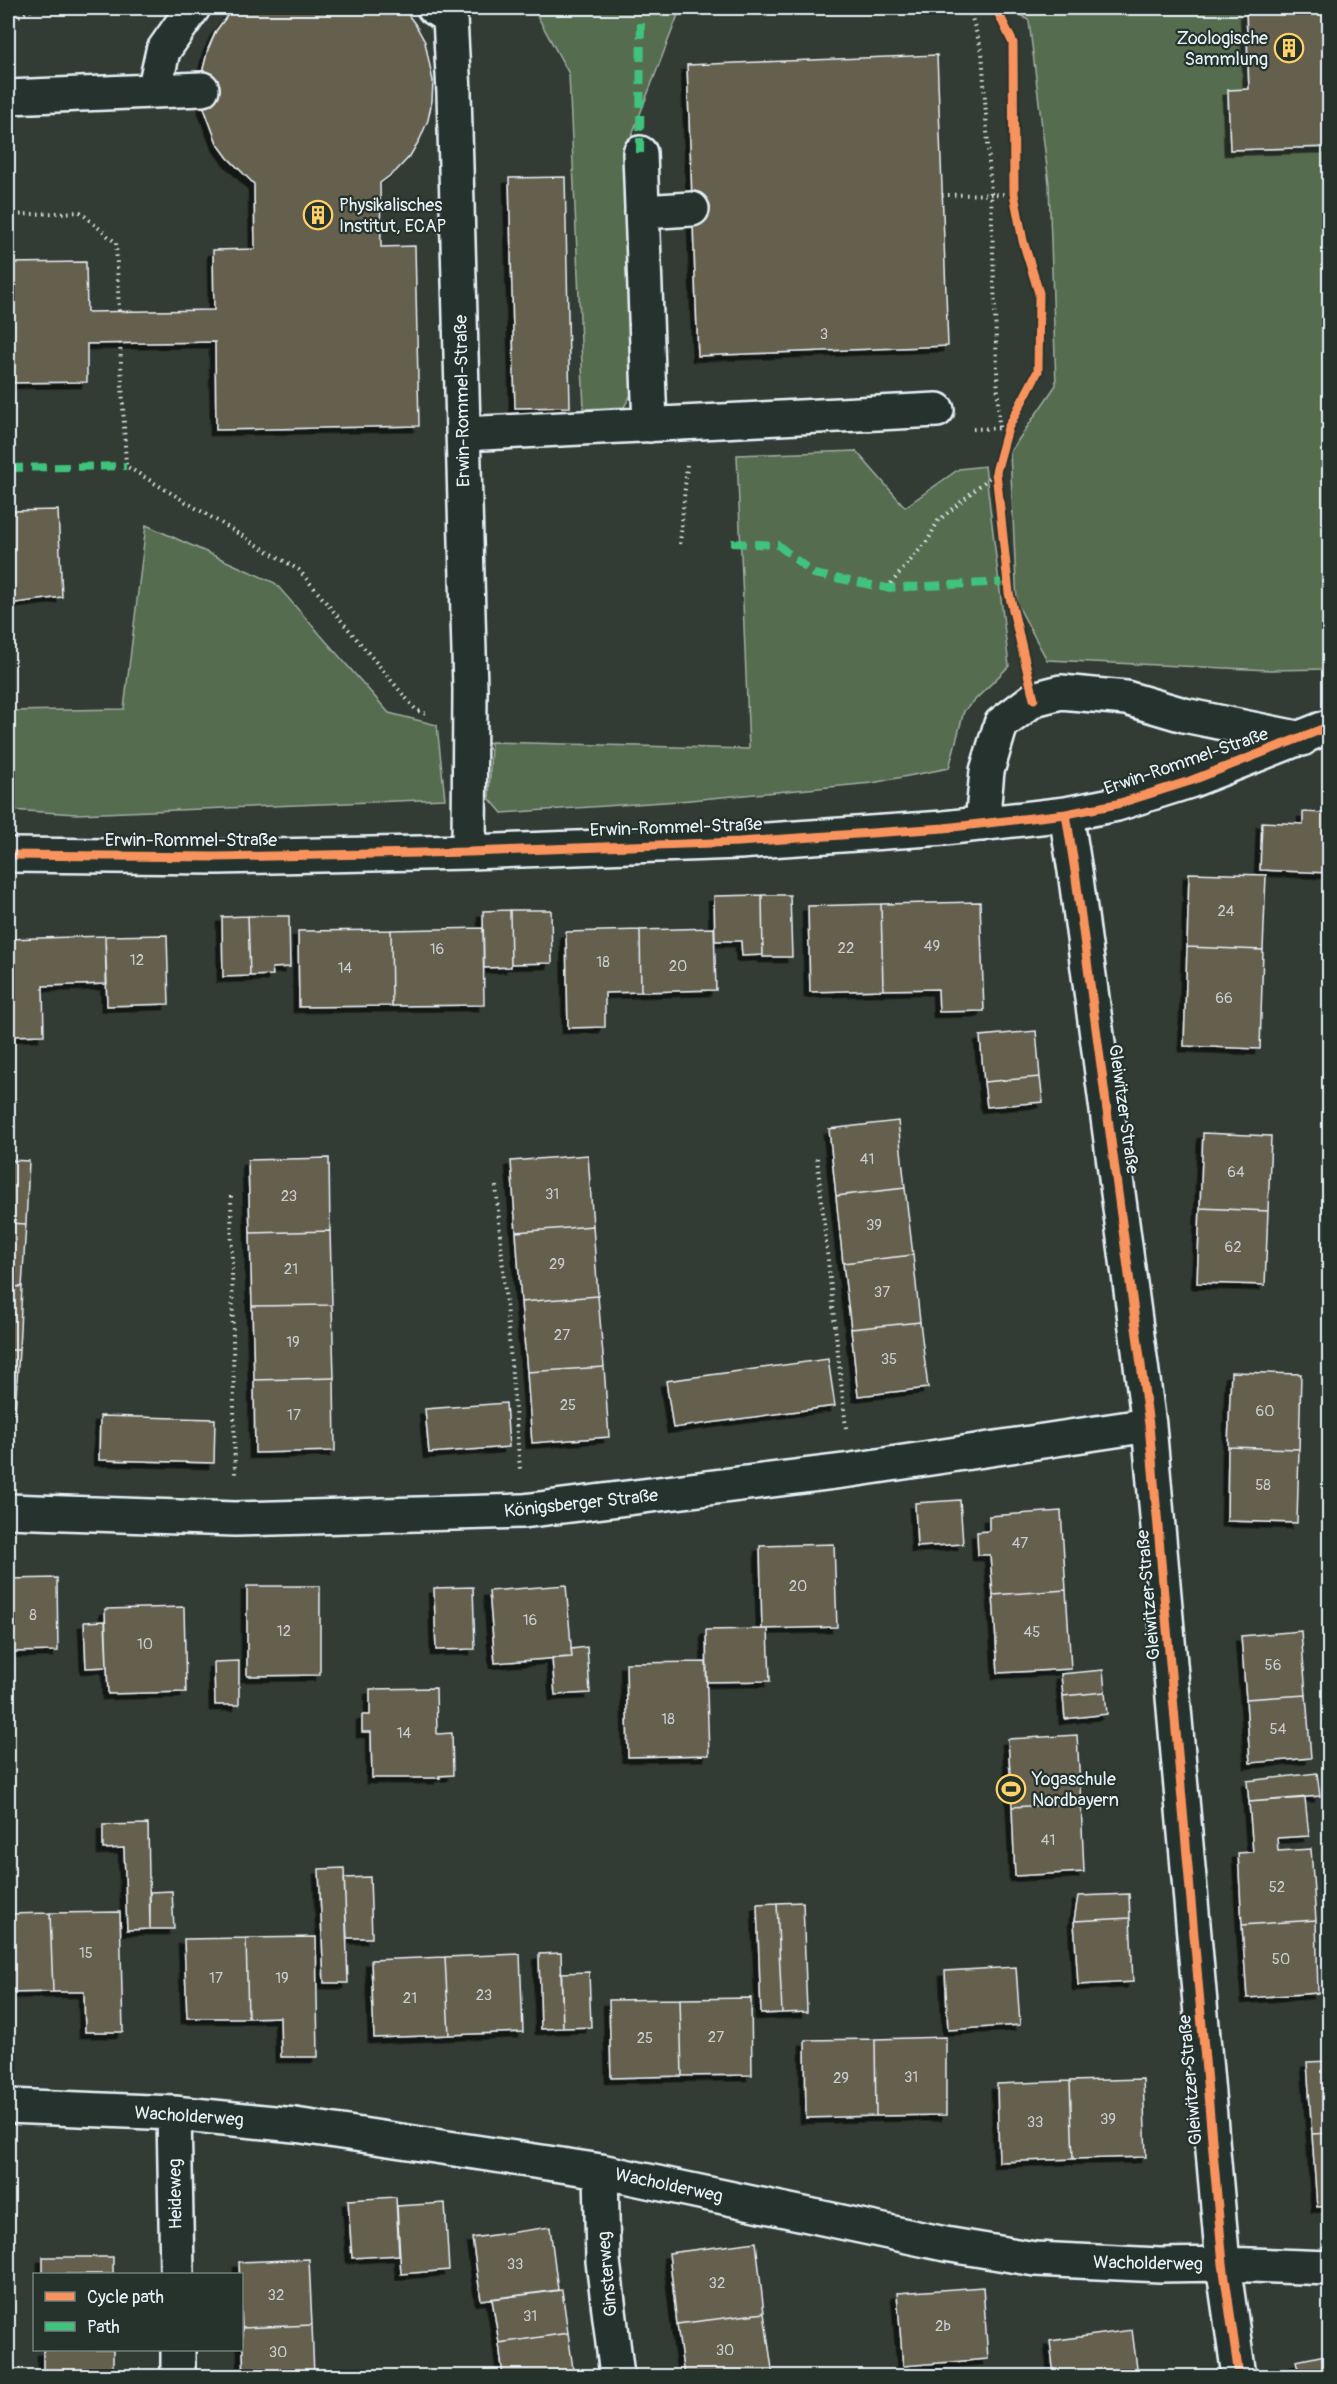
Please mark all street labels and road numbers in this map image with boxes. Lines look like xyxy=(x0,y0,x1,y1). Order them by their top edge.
street label: Erwin-Rommel-Straße xyxy=(449,314,476,487)
street label: Erwin-Rommel-Straße xyxy=(1101,722,1272,800)
street label: Erwin-Rommel-Straße xyxy=(589,813,763,842)
street label: Erwin-Rommel-Straße xyxy=(105,829,277,852)
street label: Gleiwitzer Straße xyxy=(1103,1043,1144,1175)
street label: Königsberger Straße xyxy=(503,1484,659,1523)
street label: Gleiwitzer Straße xyxy=(1131,1529,1166,1661)
street label: Gleiwitzer Straße xyxy=(1173,2014,1208,2146)
street label: Wacholderweg xyxy=(133,2101,244,2132)
street label: Heideweg xyxy=(163,2158,188,2230)
street label: Wacholderweg xyxy=(613,2163,725,2208)
street label: Ginsterweg xyxy=(592,2230,623,2318)
street label: Wacholderweg xyxy=(1093,2251,1203,2276)

